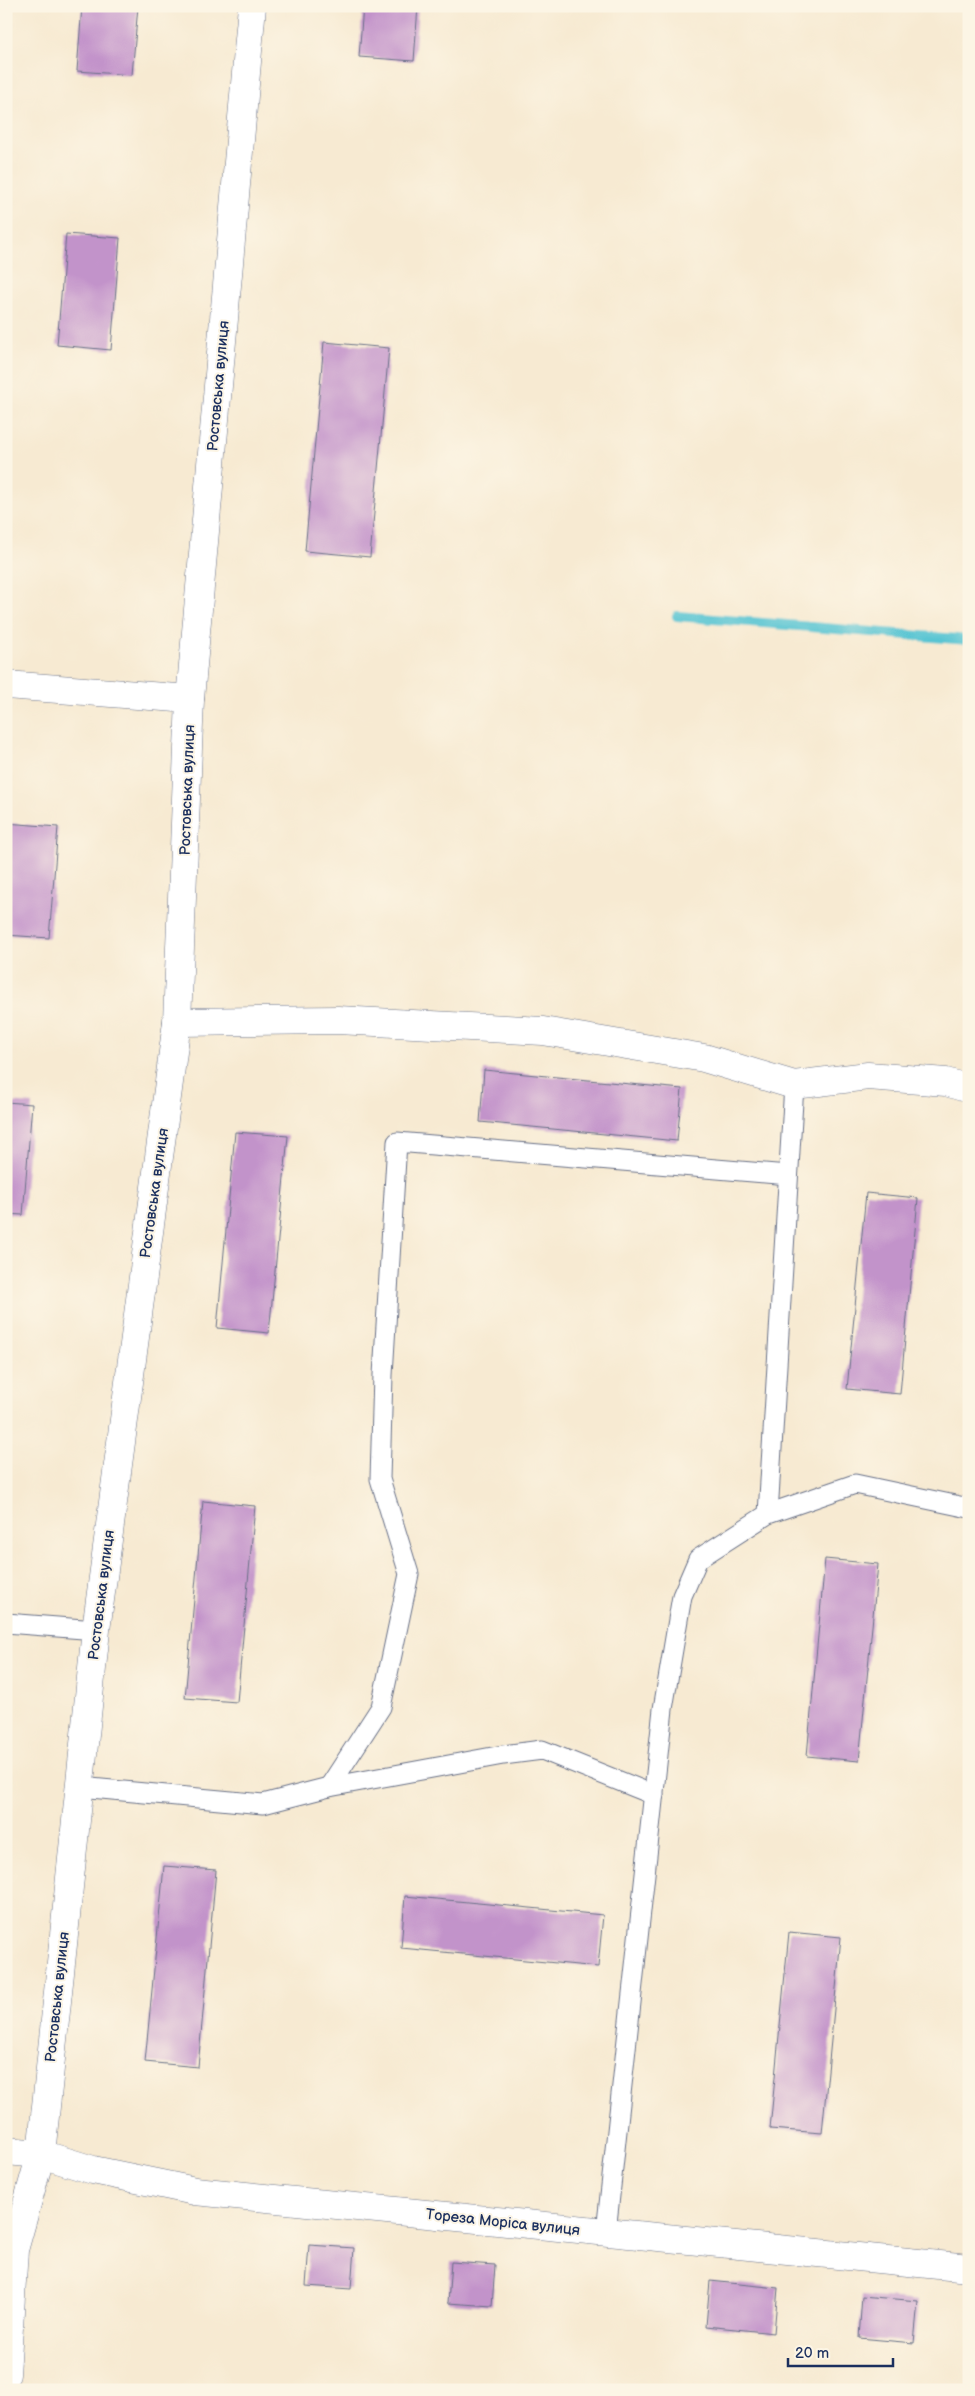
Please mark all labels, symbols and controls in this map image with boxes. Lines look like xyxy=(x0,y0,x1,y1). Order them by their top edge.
street label: Ростовська вулиця xyxy=(203,320,234,452)
street label: Ростовська вулиця xyxy=(176,724,199,856)
street label: Ростовська вулиця xyxy=(136,1127,173,1259)
street label: Ростовська вулиця xyxy=(84,1529,119,1661)
street label: Ростовська вулиця xyxy=(41,1931,74,2063)
street label: Тореза Моріса вулиця xyxy=(425,2205,581,2240)
scale bar xyxy=(788,2336,892,2368)
text: 20 m xyxy=(795,2344,829,2363)

